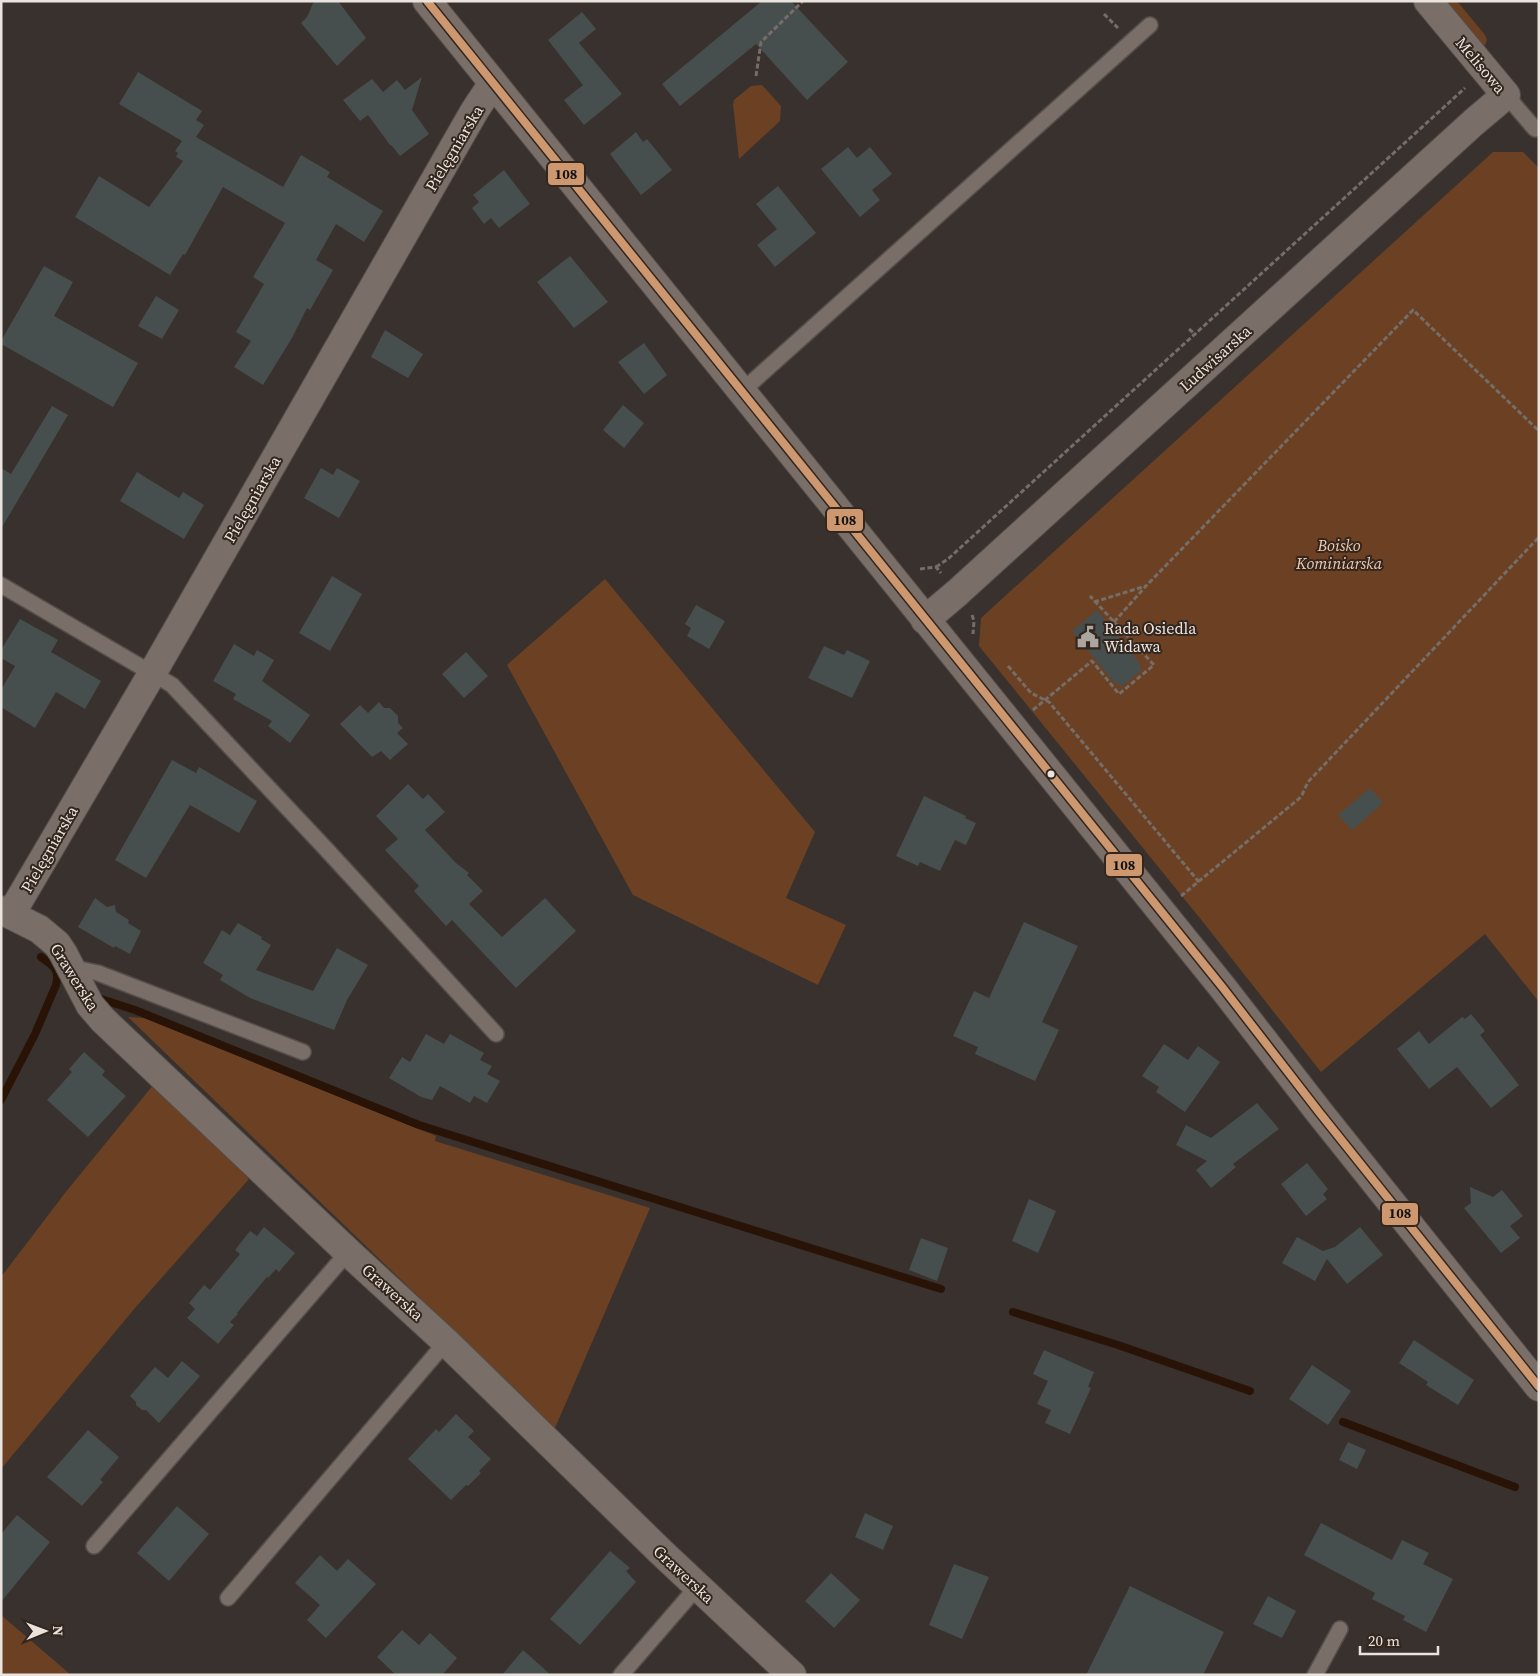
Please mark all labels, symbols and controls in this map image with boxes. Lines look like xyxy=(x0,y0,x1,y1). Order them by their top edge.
street label: Melisowa xyxy=(1451,32,1512,99)
street label: Pielęgniarska xyxy=(420,100,489,195)
line badge: 108 xyxy=(547,162,585,186)
text: 108 xyxy=(555,164,577,184)
street label: Ludwisarska xyxy=(1174,319,1256,396)
street label: Pielęgniarska xyxy=(218,451,286,546)
line badge: 108 xyxy=(826,508,864,532)
text: 108 xyxy=(834,510,856,530)
park label: Boisko Kominiarska xyxy=(1295,534,1383,574)
place label: Rada Osiedla Widawa xyxy=(1104,617,1197,657)
public building icon: Rada Osiedla Widawa xyxy=(1075,624,1101,650)
unlabelled marker xyxy=(1046,769,1056,779)
street label: Pielęgniarska xyxy=(15,801,83,896)
line badge: 108 xyxy=(1105,853,1143,877)
text: 108 xyxy=(1113,855,1135,875)
street label: Grawerska xyxy=(46,939,105,1016)
line badge: 108 xyxy=(1381,1202,1419,1226)
text: 108 xyxy=(1389,1203,1411,1223)
street label: Grawerska xyxy=(358,1259,429,1326)
street label: Grawerska xyxy=(649,1540,720,1608)
north arrow xyxy=(20,1606,70,1656)
scale bar xyxy=(1360,1624,1438,1656)
text: N xyxy=(48,1625,68,1636)
text: 20 m xyxy=(1368,1630,1400,1651)

